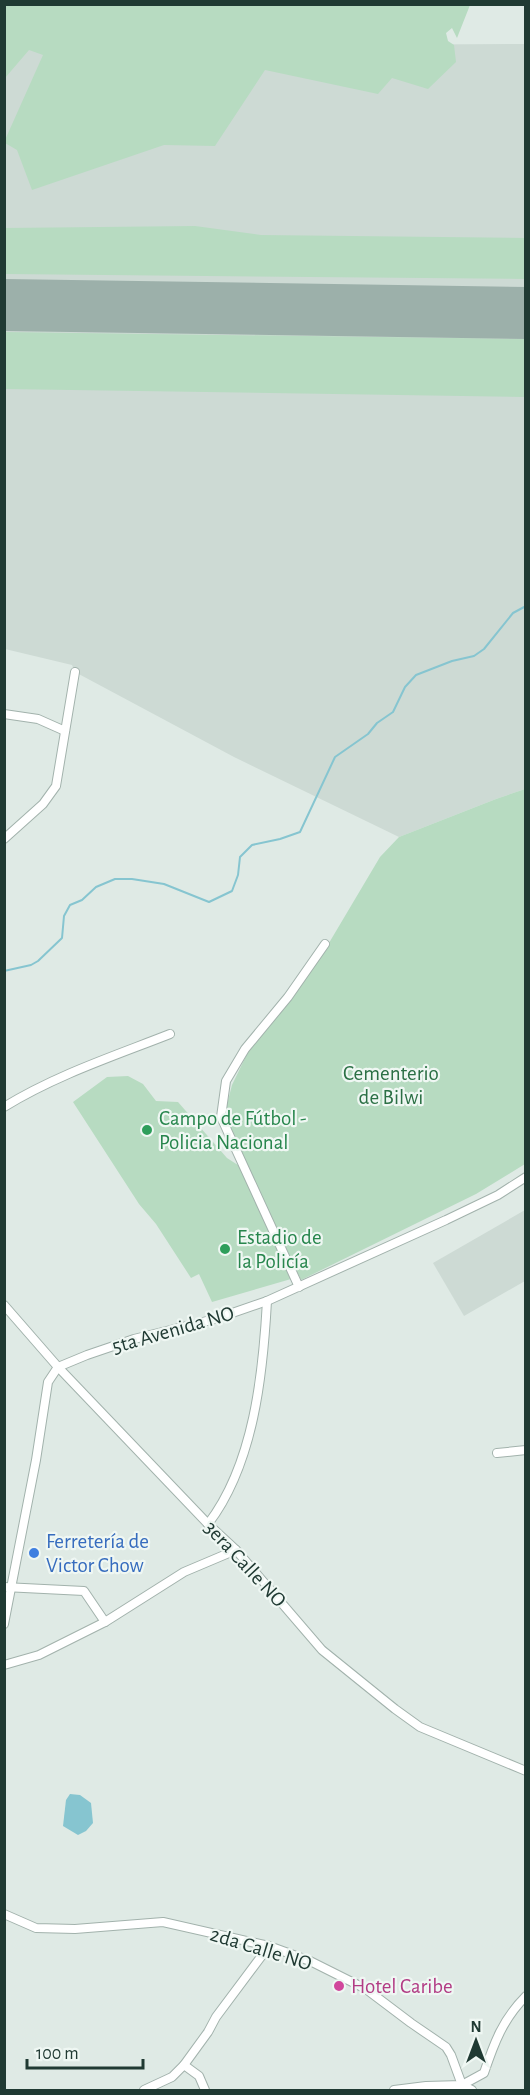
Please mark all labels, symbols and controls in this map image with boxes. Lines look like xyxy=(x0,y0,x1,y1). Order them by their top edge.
park label: Cementerio de Bilwi xyxy=(343,1063,439,1108)
place label: Campo de Fútbol - Policia Nacional xyxy=(159,1108,306,1153)
marker: Campo de Fútbol - Policia Nacional xyxy=(140,1123,154,1137)
place label: Estadio de la Policía xyxy=(237,1227,322,1272)
marker: Estadio de la Policía xyxy=(218,1242,232,1256)
street label: 5ta Avenida NO xyxy=(110,1303,236,1357)
street label: 3era Calle NO xyxy=(200,1517,290,1611)
place label: Ferretería de Victor Chow xyxy=(46,1531,149,1576)
marker: Ferretería de Victor Chow xyxy=(27,1546,41,1560)
street label: 2da Calle NO xyxy=(208,1924,314,1974)
place label: Hotel Caribe xyxy=(351,1976,453,1997)
marker: Hotel Caribe xyxy=(332,1979,346,1993)
north arrow xyxy=(446,2011,506,2071)
text: N xyxy=(470,2019,482,2035)
scale bar xyxy=(27,2032,142,2070)
text: 100 m xyxy=(36,2045,79,2063)

